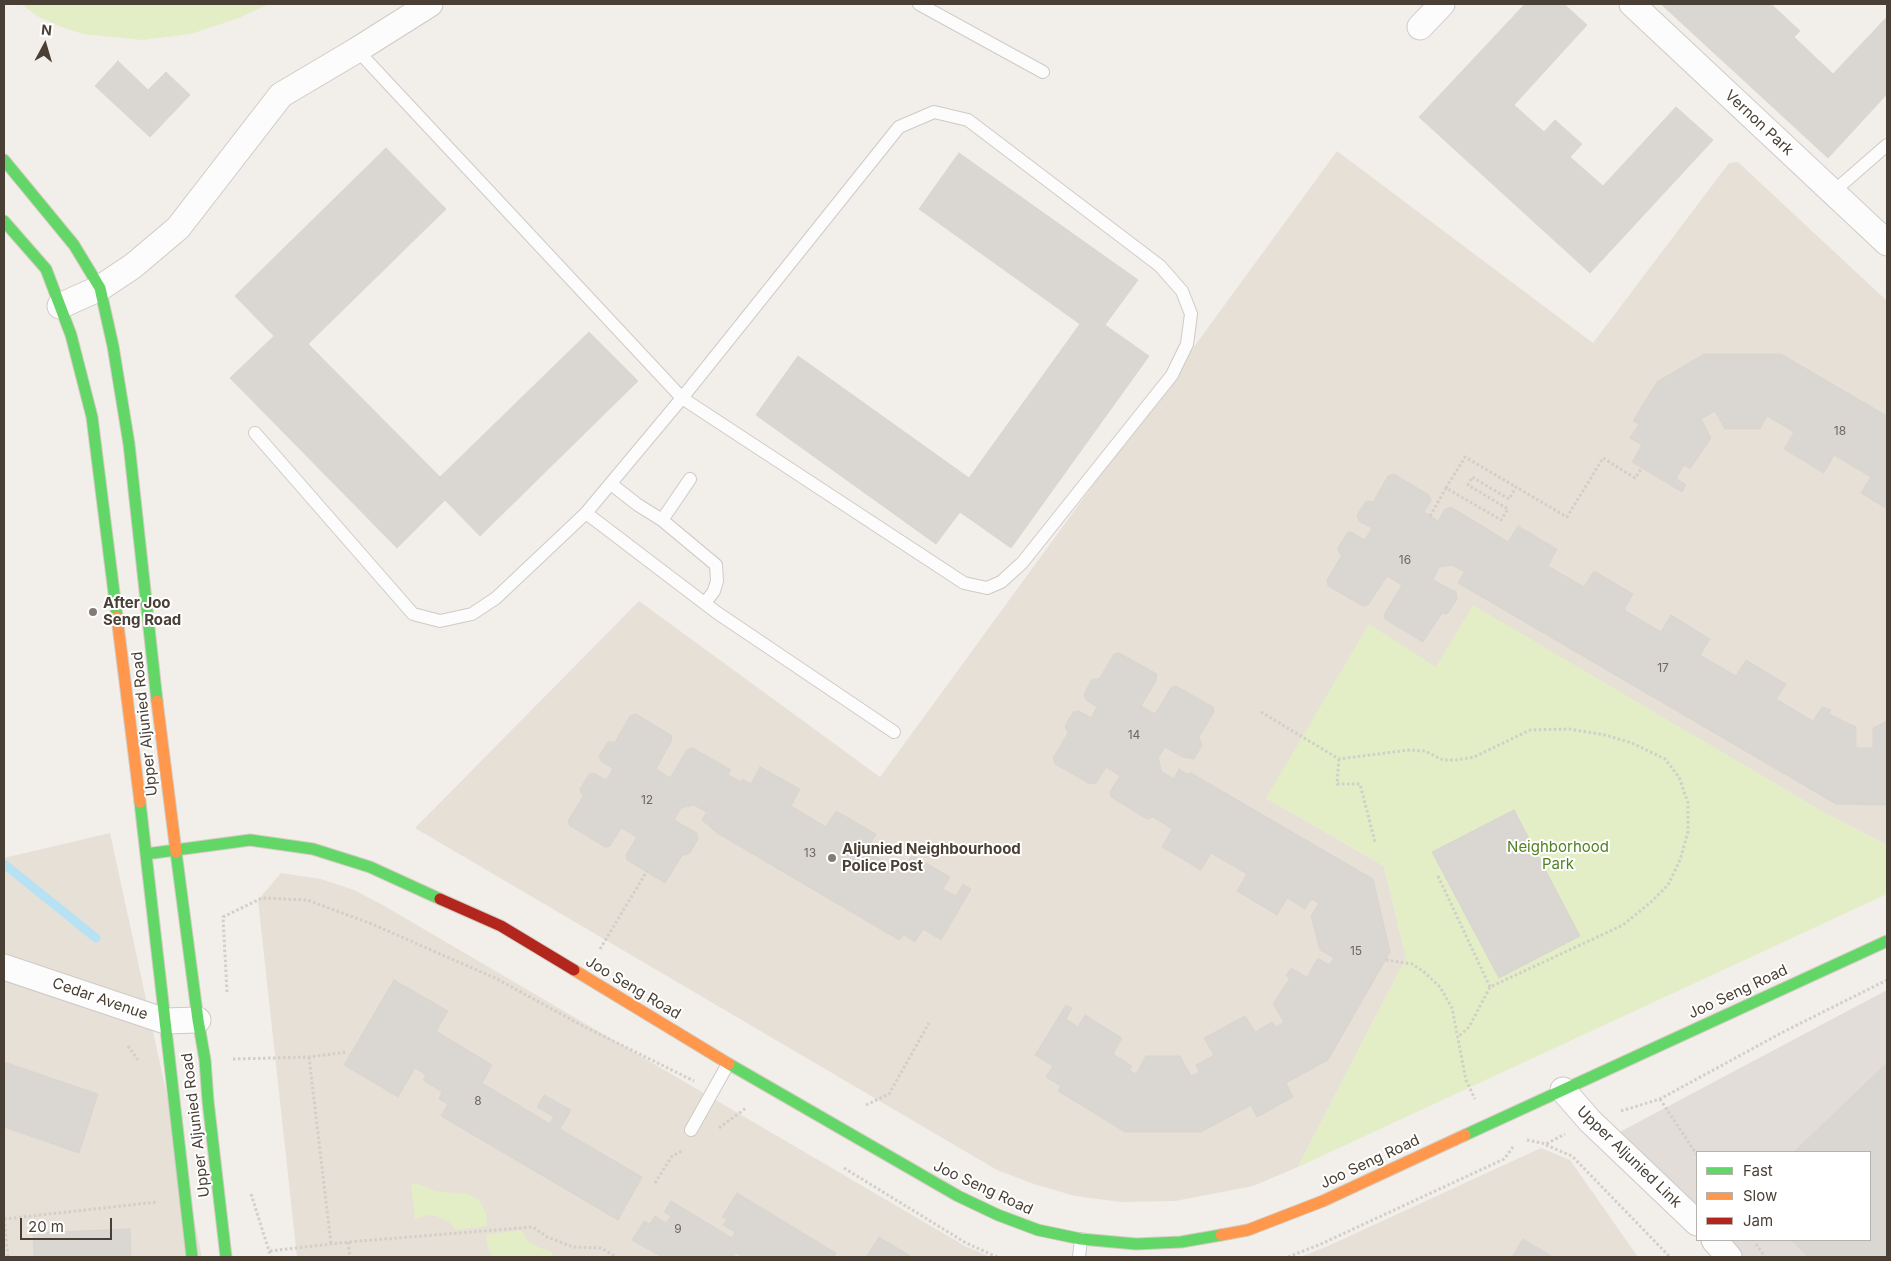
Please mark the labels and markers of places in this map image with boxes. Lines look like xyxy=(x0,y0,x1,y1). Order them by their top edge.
place label: After Joo Seng Road xyxy=(103,594,181,629)
marker: After Joo Seng Road xyxy=(87,606,99,618)
place label: Aljunied Neighbourhood Police Post xyxy=(842,840,1021,875)
marker: Aljunied Neighbourhood Police Post xyxy=(826,852,838,864)

